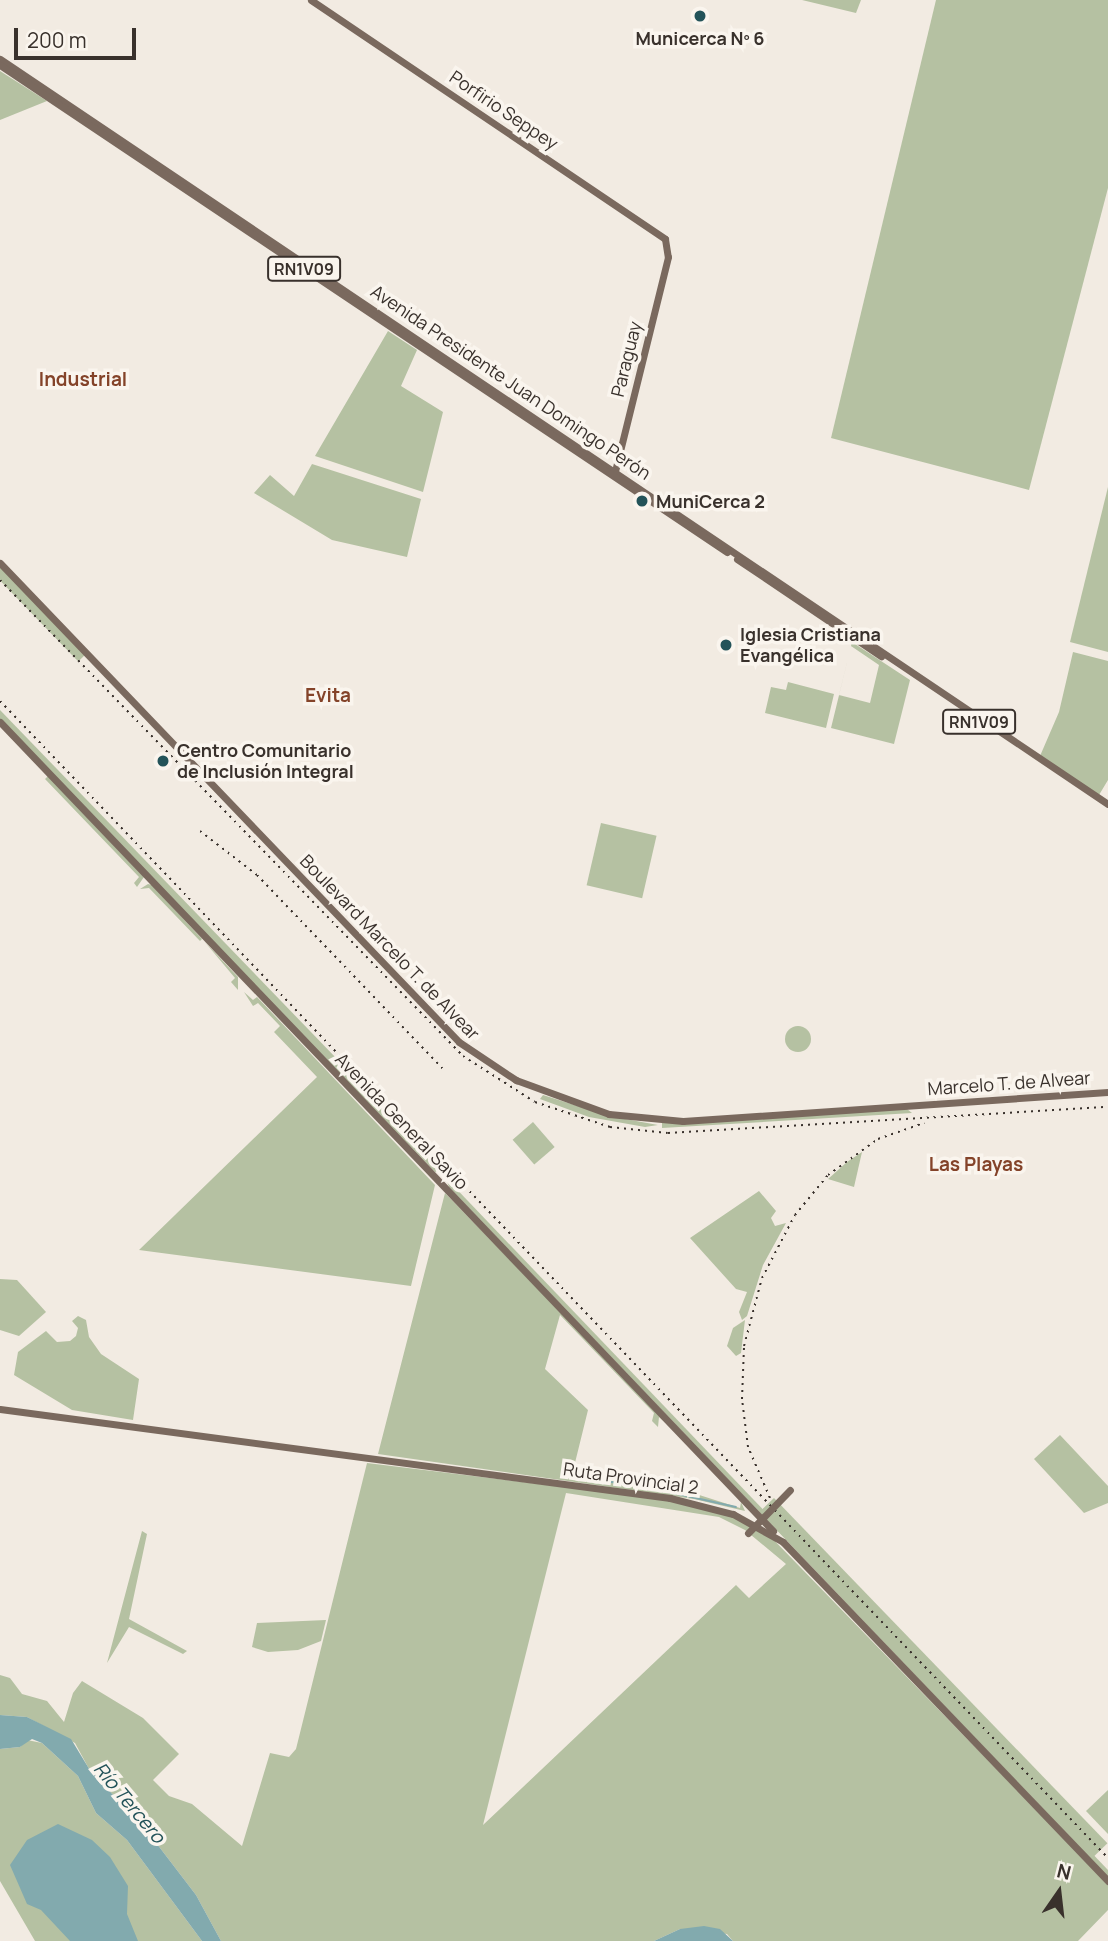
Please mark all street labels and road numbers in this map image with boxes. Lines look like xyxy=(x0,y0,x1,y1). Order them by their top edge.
street label: Porfirio Seppey xyxy=(446,66,562,154)
road number: RN1V09 xyxy=(266,256,342,282)
street label: Avenida Presidente Juan Domingo Perón xyxy=(367,280,655,484)
street label: Paraguay xyxy=(606,319,646,399)
road number: RN1V09 xyxy=(940,709,1018,734)
street label: Boulevard Marcelo T. de Alvear xyxy=(296,850,484,1044)
street label: Avenida General Savio xyxy=(331,1048,473,1194)
street label: Marcelo T. de Alvear xyxy=(927,1067,1091,1099)
street label: Ruta Provincial 2 xyxy=(562,1458,700,1498)

